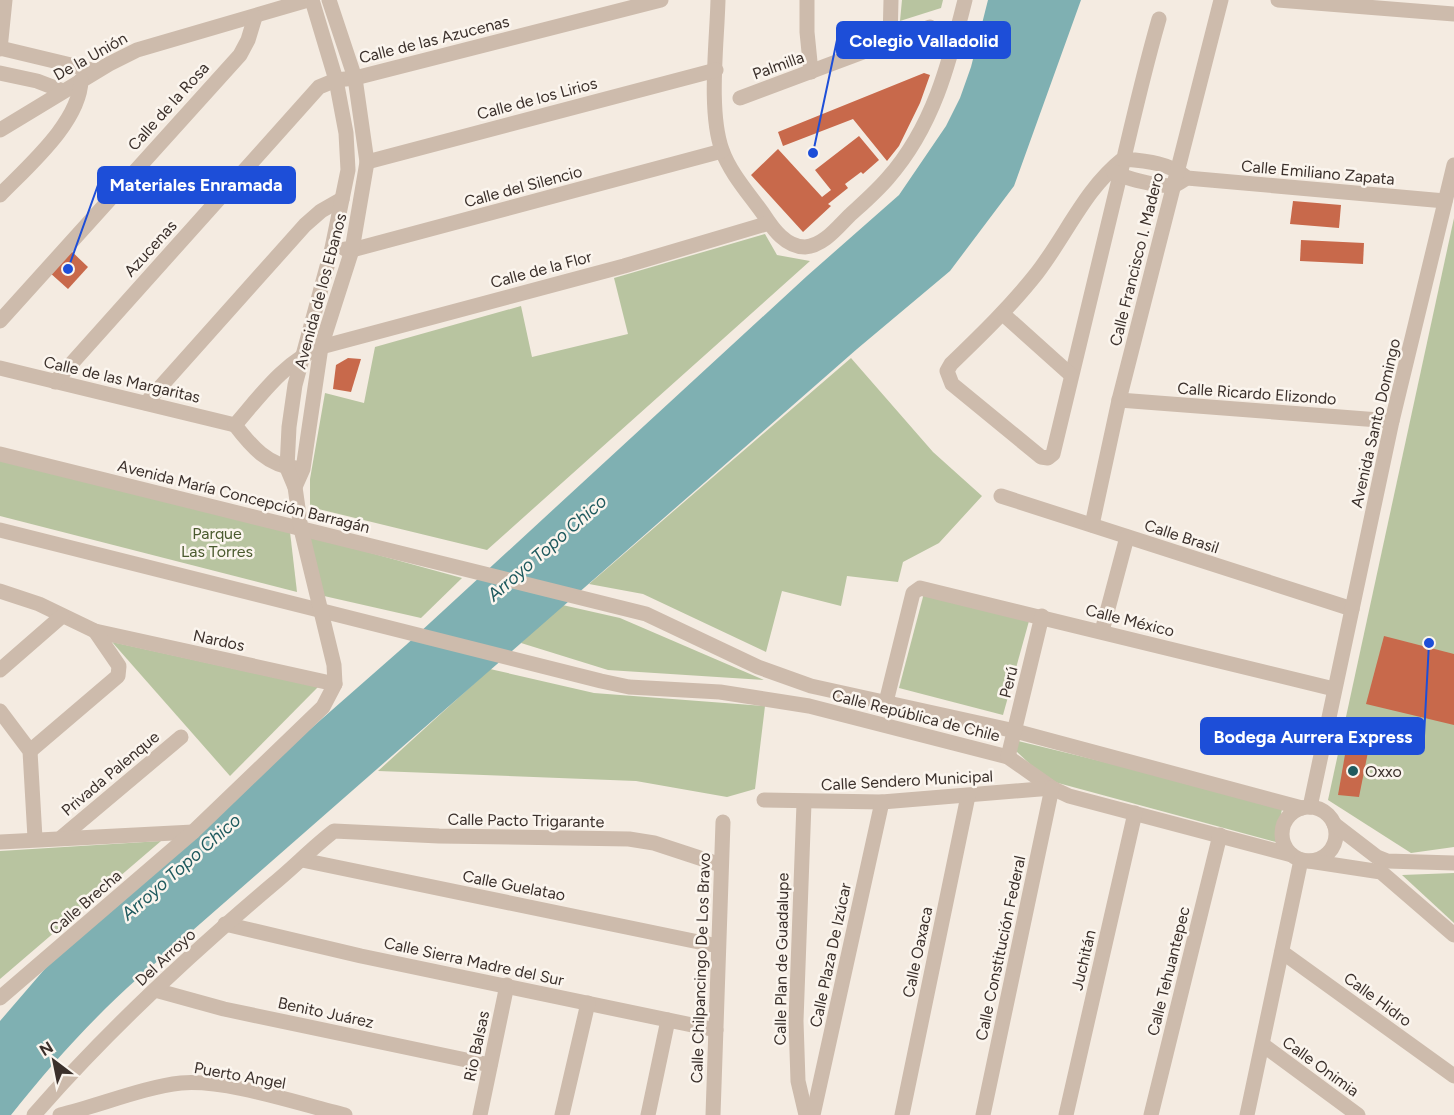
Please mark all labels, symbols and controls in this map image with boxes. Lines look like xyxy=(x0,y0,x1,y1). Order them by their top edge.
street label: Calle de las Azucenas xyxy=(357,12,511,67)
callout: Colegio Valladolid xyxy=(837,22,1010,58)
street label: De la Unión xyxy=(50,28,131,85)
text: Colegio Valladolid xyxy=(849,30,999,52)
street label: Palmilla xyxy=(750,47,806,84)
street label: Calle de la Rosa xyxy=(124,58,213,154)
street label: Calle de los Lirios xyxy=(475,73,599,124)
street label: Calle Emiliano Zapata xyxy=(1240,156,1395,189)
street label: Calle del Silencio xyxy=(462,162,584,211)
callout: Materiales Enramada xyxy=(98,167,295,203)
street label: Calle Francisco I. Madero xyxy=(1106,170,1167,348)
text: Materiales Enramada xyxy=(109,174,283,196)
street label: Avenida de los Ebanos xyxy=(291,211,350,371)
street label: Azucenas xyxy=(120,216,181,281)
street label: Calle de la Flor xyxy=(488,247,594,292)
street label: Avenida Santo Domingo xyxy=(1347,337,1404,510)
street label: Calle de las Margaritas xyxy=(42,352,202,407)
street label: Calle Ricardo Elizondo xyxy=(1177,378,1337,409)
street label: Avenida María Concepción Barragán xyxy=(116,456,372,537)
water label: Arroyo Topo Chico xyxy=(482,490,611,607)
street label: Calle Brasil xyxy=(1142,515,1222,557)
park label: Parque Las Torres xyxy=(181,524,253,561)
street label: Calle México xyxy=(1083,600,1176,641)
street label: Nardos xyxy=(191,626,246,655)
street label: Perú xyxy=(995,664,1022,700)
street label: Calle República de Chile xyxy=(830,685,1002,746)
callout: Bodega Aurrera Express xyxy=(1201,718,1424,754)
text: Bodega Aurrera Express xyxy=(1214,726,1413,748)
street label: Privada Palenque xyxy=(58,727,163,820)
place label: Oxxo xyxy=(1365,762,1402,781)
marker: Oxxo xyxy=(1346,764,1360,778)
street label: Calle Sendero Municipal xyxy=(821,767,994,794)
water label: Arroyo Topo Chico xyxy=(116,809,245,926)
street label: Calle Pacto Trigarante xyxy=(448,810,605,831)
street label: Calle Chilpancingo De Los Bravo xyxy=(687,852,714,1084)
street label: Calle Constitución Federal xyxy=(972,854,1029,1042)
street label: Calle Brecha xyxy=(45,866,125,939)
street label: Calle Guelatao xyxy=(461,866,567,905)
street label: Calle Plan de Guadalupe xyxy=(770,872,793,1046)
street label: Calle Plaza De Izúcar xyxy=(806,880,855,1029)
street label: Calle Tehuantepec xyxy=(1143,904,1194,1038)
street label: Calle Oaxaca xyxy=(899,905,936,999)
street label: Del Arroyo xyxy=(131,925,199,990)
street label: Juchitán xyxy=(1067,928,1100,992)
street label: Calle Sierra Madre del Sur xyxy=(382,933,566,990)
street label: Calle Hidro xyxy=(1340,968,1415,1030)
street label: Benito Juárez xyxy=(276,993,376,1032)
street label: Rio Balsas xyxy=(460,1009,493,1083)
north arrow xyxy=(24,1031,84,1091)
street label: Calle Onimia xyxy=(1279,1032,1363,1101)
text: N xyxy=(36,1037,57,1060)
street label: Puerto Angel xyxy=(193,1058,287,1093)

